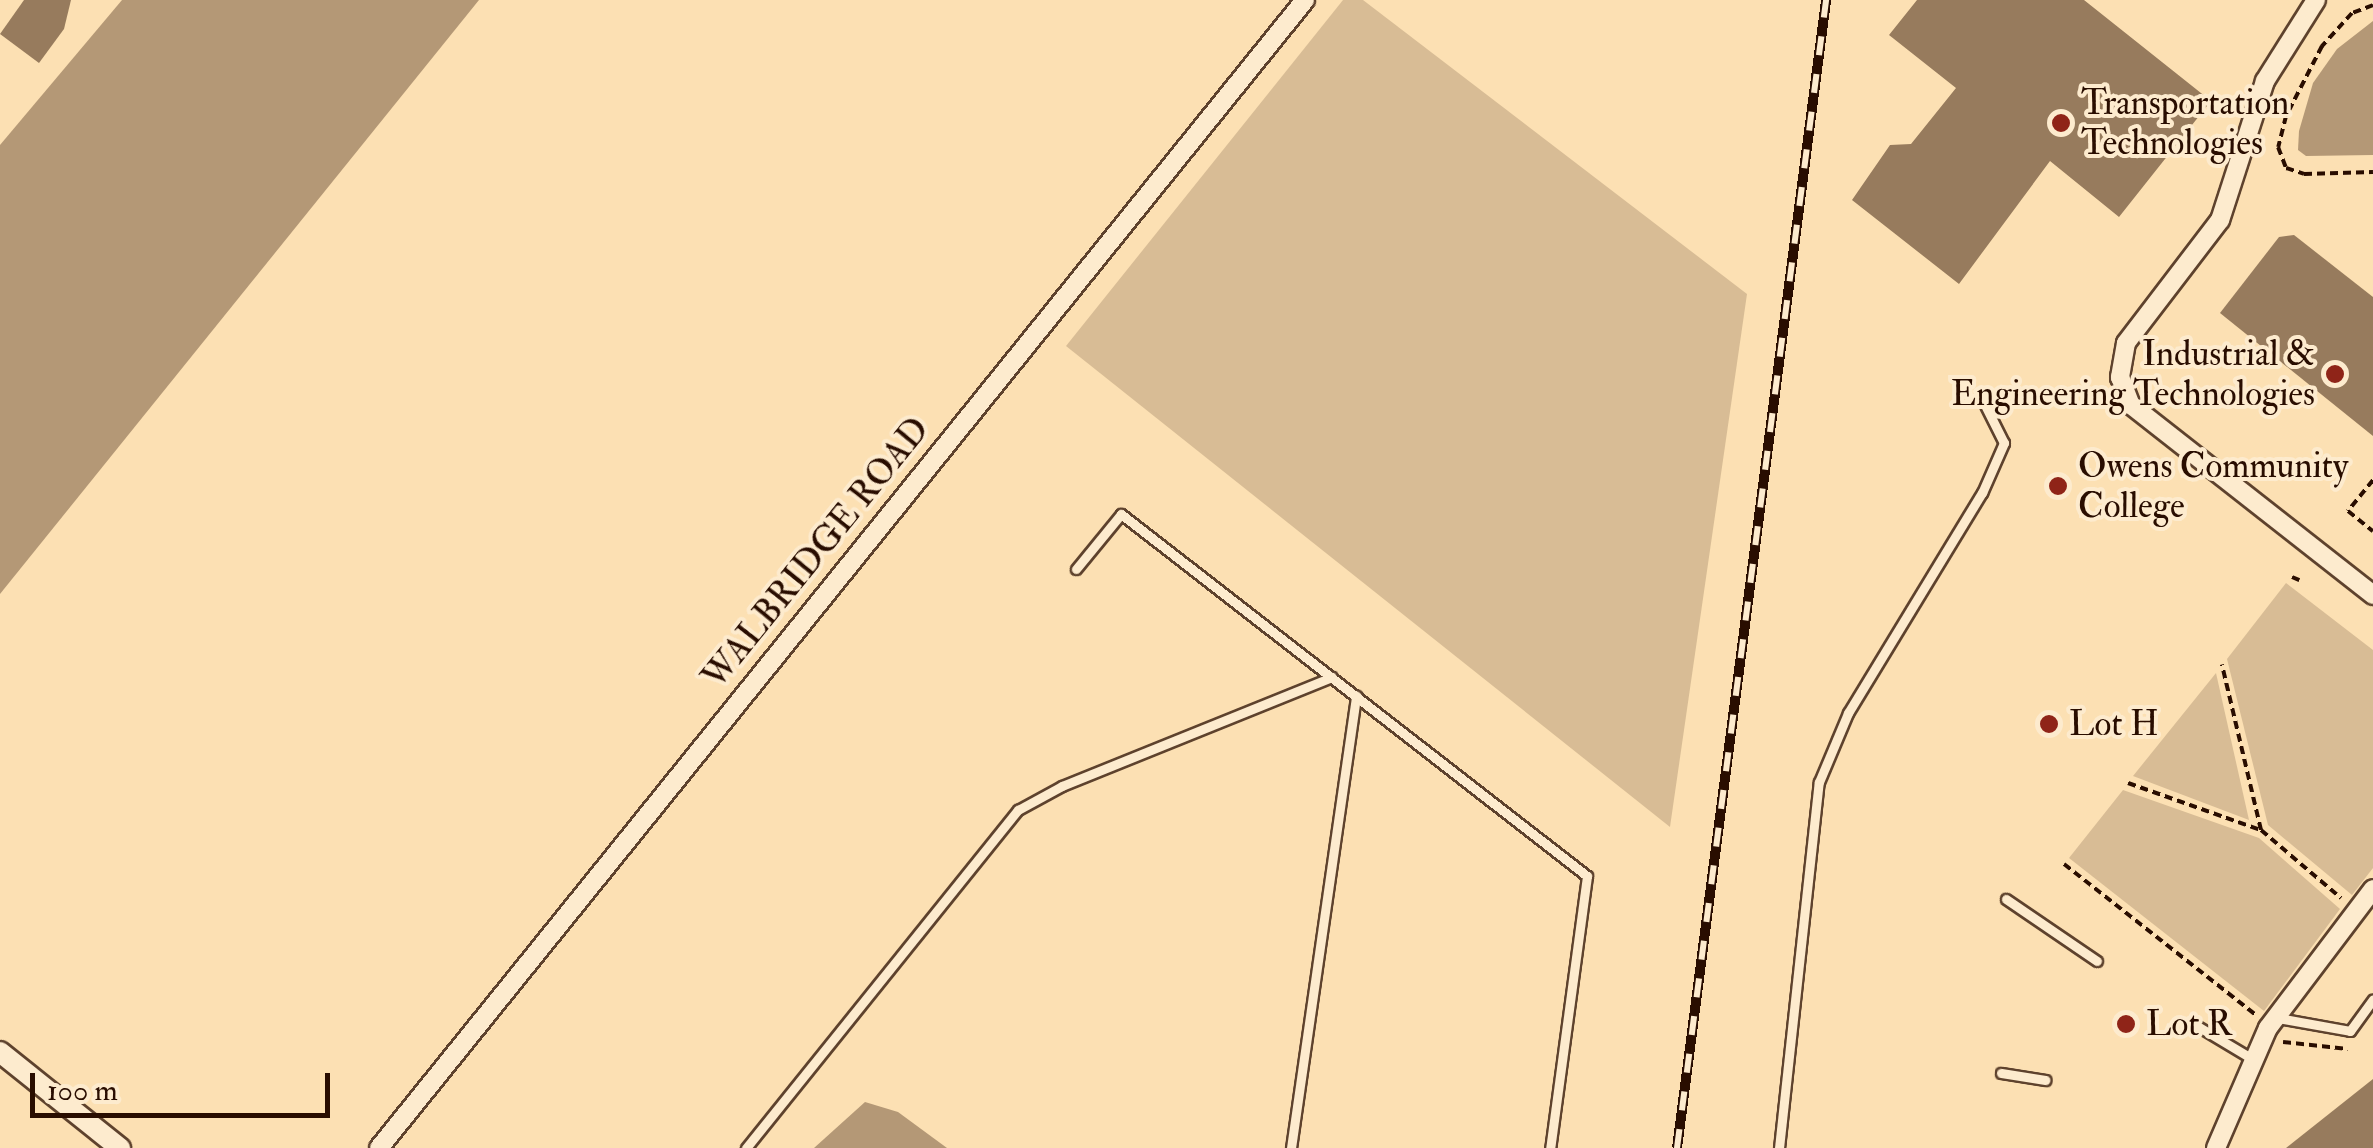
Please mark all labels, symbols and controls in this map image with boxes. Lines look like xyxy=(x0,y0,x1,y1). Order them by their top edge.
place label: Transportation Technologies xyxy=(2081,82,2289,164)
marker: Transportation Technologies xyxy=(2050,112,2072,134)
place label: Industrial & Engineering Technologies xyxy=(1951,333,2315,415)
marker: Industrial & Engineering Technologies xyxy=(2324,363,2346,385)
street label: WALBRIDGE ROAD xyxy=(694,409,938,697)
place label: Owens Community College xyxy=(2078,445,2348,527)
marker: Owens Community College xyxy=(2047,475,2069,497)
place label: Lot H xyxy=(2069,703,2159,745)
marker: Lot H xyxy=(2038,713,2060,735)
place label: Lot R xyxy=(2146,1003,2232,1045)
marker: Lot R xyxy=(2115,1013,2137,1035)
scale bar xyxy=(35,1053,335,1115)
text: 100 m xyxy=(47,1072,118,1109)

